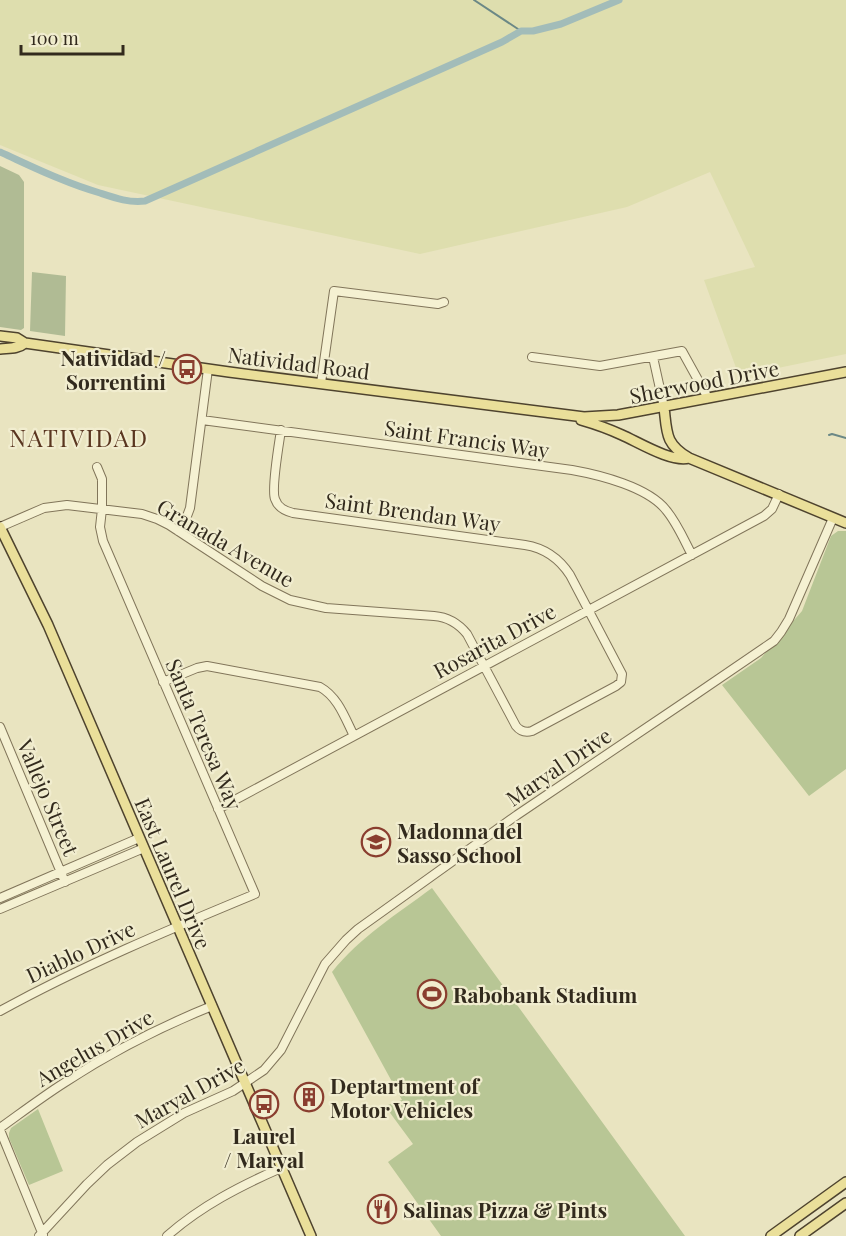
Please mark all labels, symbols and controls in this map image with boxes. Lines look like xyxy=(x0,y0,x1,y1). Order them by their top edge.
scale bar xyxy=(21,18,123,56)
text: 100 m xyxy=(30,26,79,50)
street label: Natividad Road xyxy=(226,339,372,385)
place label: Natividad / Sorrentini xyxy=(61,343,166,395)
bus stop icon: Natividad / Sorrentini xyxy=(171,353,203,385)
street label: Sherwood Drive xyxy=(627,353,781,409)
street label: Saint Francis Way xyxy=(383,413,552,463)
district label: NATIVIDAD xyxy=(9,421,149,453)
street label: Saint Brendan Way xyxy=(324,485,503,537)
street label: Granada Avenue xyxy=(152,491,300,593)
street label: Rosarita Drive xyxy=(428,596,560,684)
street label: Santa Teresa Way xyxy=(160,654,250,814)
street label: Maryal Drive xyxy=(500,720,616,812)
street label: Vallejo Street xyxy=(12,734,86,860)
street label: East Laurel Drive xyxy=(129,793,219,953)
place label: Madonna del Sasso School xyxy=(397,816,523,868)
school or university icon: Madonna del Sasso School xyxy=(360,826,392,858)
street label: Diablo Drive xyxy=(21,914,139,988)
sports icon: Rabobank Stadium xyxy=(416,978,448,1010)
place label: Rabobank Stadium xyxy=(453,980,637,1008)
street label: Angelus Drive xyxy=(29,1002,158,1092)
street label: Maryal Drive xyxy=(129,1050,249,1134)
place label: Deptartment of Motor Vehicles xyxy=(330,1071,481,1123)
building icon: Deptartment of Motor Vehicles xyxy=(293,1081,325,1113)
bus stop icon: Laurel / Maryal xyxy=(248,1088,280,1120)
place label: Laurel / Maryal xyxy=(224,1121,305,1173)
restaurant icon: Salinas Pizza & Pints xyxy=(366,1193,398,1225)
place label: Salinas Pizza & Pints xyxy=(403,1195,607,1223)

